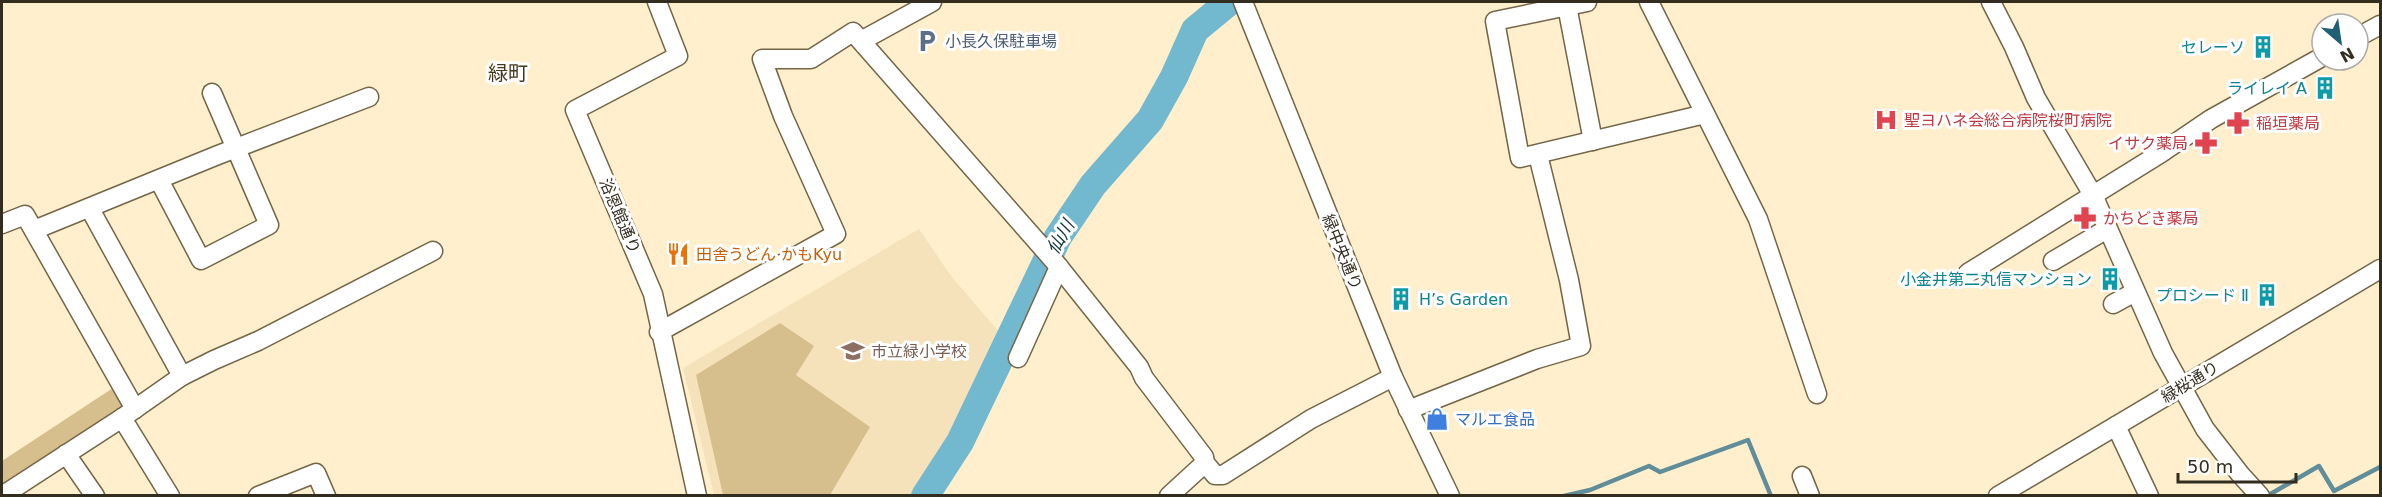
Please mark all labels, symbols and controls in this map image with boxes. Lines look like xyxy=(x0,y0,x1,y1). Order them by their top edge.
north arrow xyxy=(2310,12,2370,72)
parking icon: 小長久保駐車場 xyxy=(914,28,940,54)
place label: 小長久保駐車場 xyxy=(945,32,1057,51)
building icon: セレーソ xyxy=(2250,34,2276,60)
place label: セレーソ xyxy=(2181,38,2245,57)
text: N xyxy=(2337,43,2357,66)
district label: 緑町 xyxy=(488,61,528,85)
building icon: ライレイ A xyxy=(2312,75,2338,101)
place label: ライレイ A xyxy=(2227,79,2307,98)
hospital icon: 聖ヨハネ会総合病院桜町病院 xyxy=(1873,107,1899,133)
pharmacy icon: 稲垣薬局 xyxy=(2225,110,2251,136)
place label: 聖ヨハネ会総合病院桜町病院 xyxy=(1904,111,2112,130)
place label: 稲垣薬局 xyxy=(2256,114,2320,133)
pharmacy icon: イサク薬局 xyxy=(2193,130,2219,156)
place label: イサク薬局 xyxy=(2108,134,2188,153)
street label: 浴恩館通り xyxy=(596,175,644,257)
pharmacy icon: かちどき薬局 xyxy=(2072,205,2098,231)
place label: かちどき薬局 xyxy=(2103,209,2199,228)
street label: 緑中央通り xyxy=(1318,211,1366,293)
water label: 仙川 xyxy=(1042,214,1079,258)
restaurant icon: 田舎うどん かもKyu xyxy=(665,241,691,267)
place label: 田舎うどん かもKyu xyxy=(696,245,842,264)
building icon: 小金井第二丸信マンション xyxy=(2097,266,2123,292)
place label: 小金井第二丸信マンション xyxy=(1900,270,2092,289)
building icon: プロシード Ⅱ xyxy=(2254,282,2280,308)
building icon: H’s Garden xyxy=(1388,286,1414,312)
place label: プロシード Ⅱ xyxy=(2156,286,2249,305)
place label: H’s Garden xyxy=(1419,290,1508,309)
school or university icon: 市立緑小学校 xyxy=(840,338,866,364)
place label: 市立緑小学校 xyxy=(871,342,967,361)
street label: 緑桜通り xyxy=(2158,357,2222,407)
shop icon: マルエ食品 xyxy=(1424,406,1450,432)
place label: マルエ食品 xyxy=(1455,410,1535,429)
scale bar xyxy=(2178,446,2296,484)
text: 50 m xyxy=(2187,456,2233,477)

